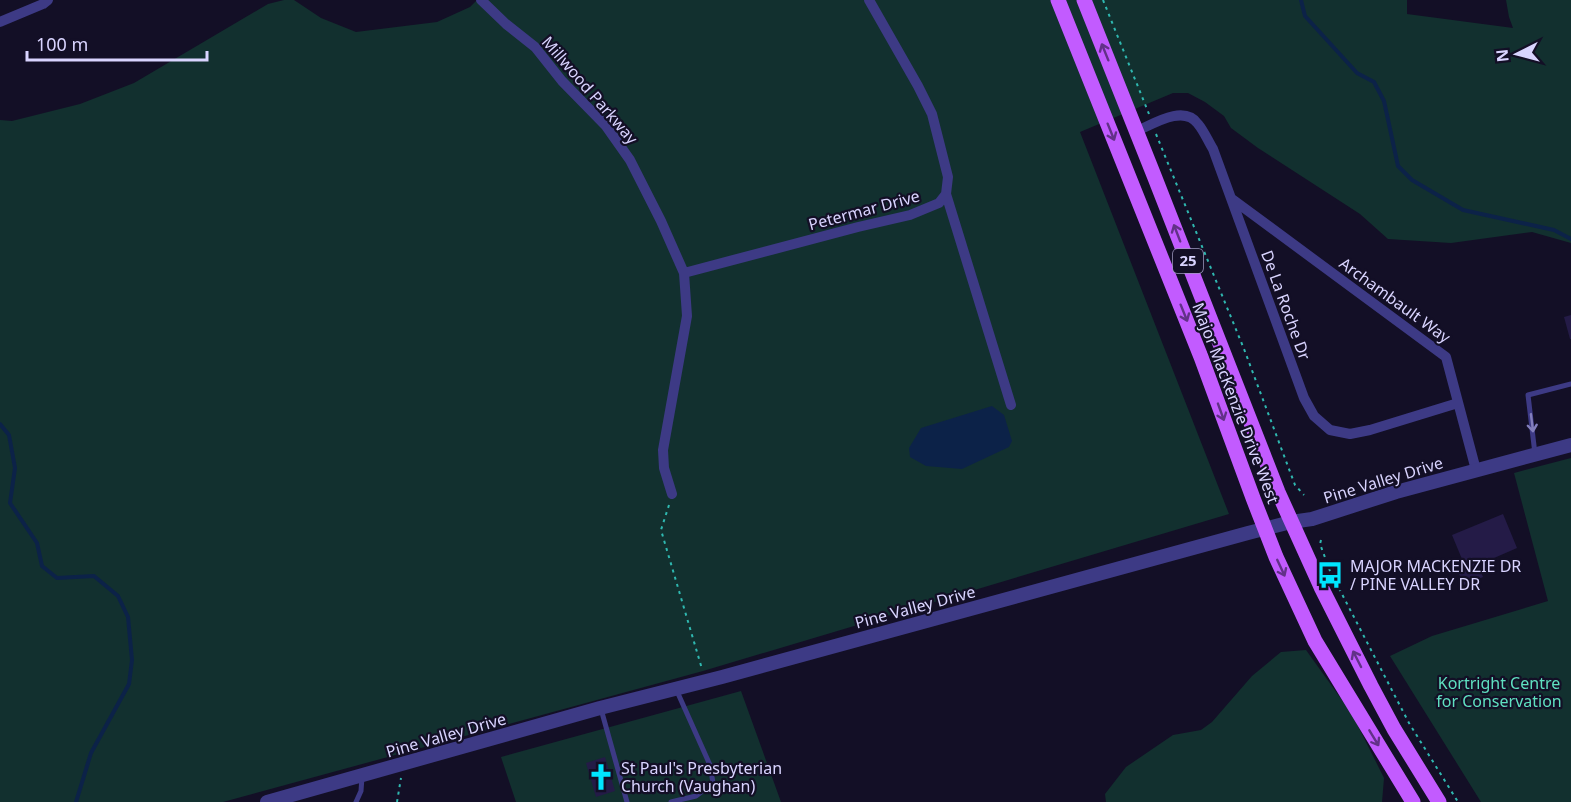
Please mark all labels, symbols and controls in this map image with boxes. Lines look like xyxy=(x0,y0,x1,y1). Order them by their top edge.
scale bar xyxy=(27,24,207,62)
north arrow xyxy=(1487,24,1547,84)
street label: Millwood Parkway xyxy=(537,31,644,149)
text: 100 m xyxy=(36,32,88,56)
one-way arrow xyxy=(1099,43,1110,62)
text: N xyxy=(1490,48,1514,63)
one-way arrow xyxy=(1106,122,1117,141)
street label: Petermar Drive xyxy=(806,185,922,235)
one-way arrow xyxy=(1171,225,1182,243)
street label: De La Roche Dr xyxy=(1256,247,1316,363)
road number: 25 xyxy=(1173,249,1203,273)
street label: Archambault Way xyxy=(1335,252,1456,348)
street label: Major MacKenzie Drive West xyxy=(1187,299,1285,507)
one-way arrow xyxy=(1179,303,1190,322)
one-way arrow xyxy=(1217,402,1228,421)
one-way arrow xyxy=(1526,413,1537,433)
street label: Pine Valley Drive xyxy=(1321,451,1445,509)
place label: MAJOR MACKENZIE DR / PINE VALLEY DR xyxy=(1350,555,1521,595)
one-way arrow xyxy=(1275,558,1287,576)
bus stop icon: MAJOR MACKENZIE DR / PINE VALLEY DR xyxy=(1315,560,1345,590)
street label: Pine Valley Drive xyxy=(852,580,978,634)
one-way arrow xyxy=(1350,650,1362,668)
park label: Kortright Centre for Conservation xyxy=(1436,672,1562,712)
street label: Pine Valley Drive xyxy=(383,707,509,763)
one-way arrow xyxy=(1369,729,1381,746)
place label: St Paul's Presbyterian Church (Vaughan) xyxy=(621,757,782,797)
church icon: St Paul's Presbyterian Church (Vaughan) xyxy=(586,762,616,792)

